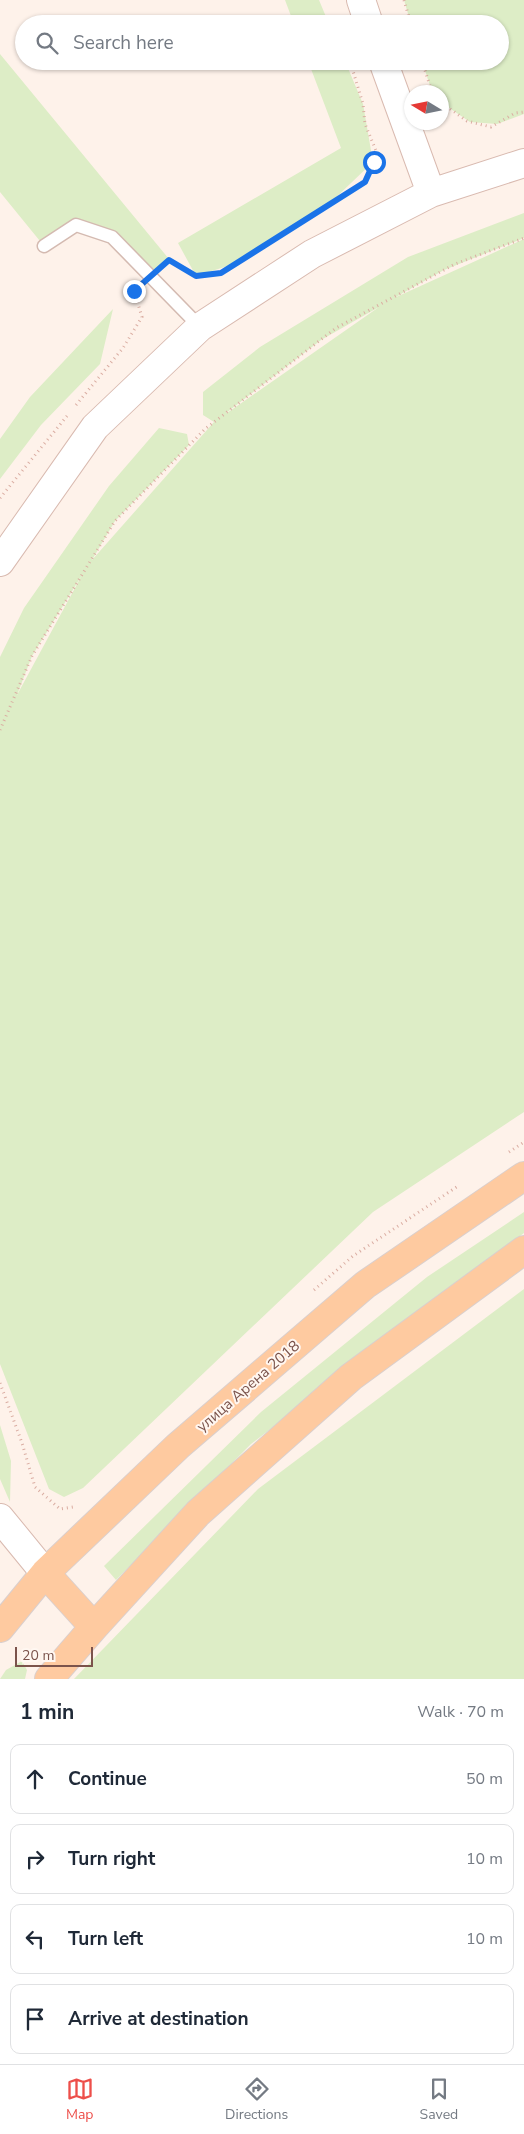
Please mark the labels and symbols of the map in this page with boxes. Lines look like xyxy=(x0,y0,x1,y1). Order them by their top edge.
north arrow xyxy=(404,85,449,130)
route start xyxy=(363,151,386,174)
route end xyxy=(123,280,146,303)
street label: улица Арена 2018 xyxy=(192,1336,304,1436)
scale bar xyxy=(15,1644,92,1667)

